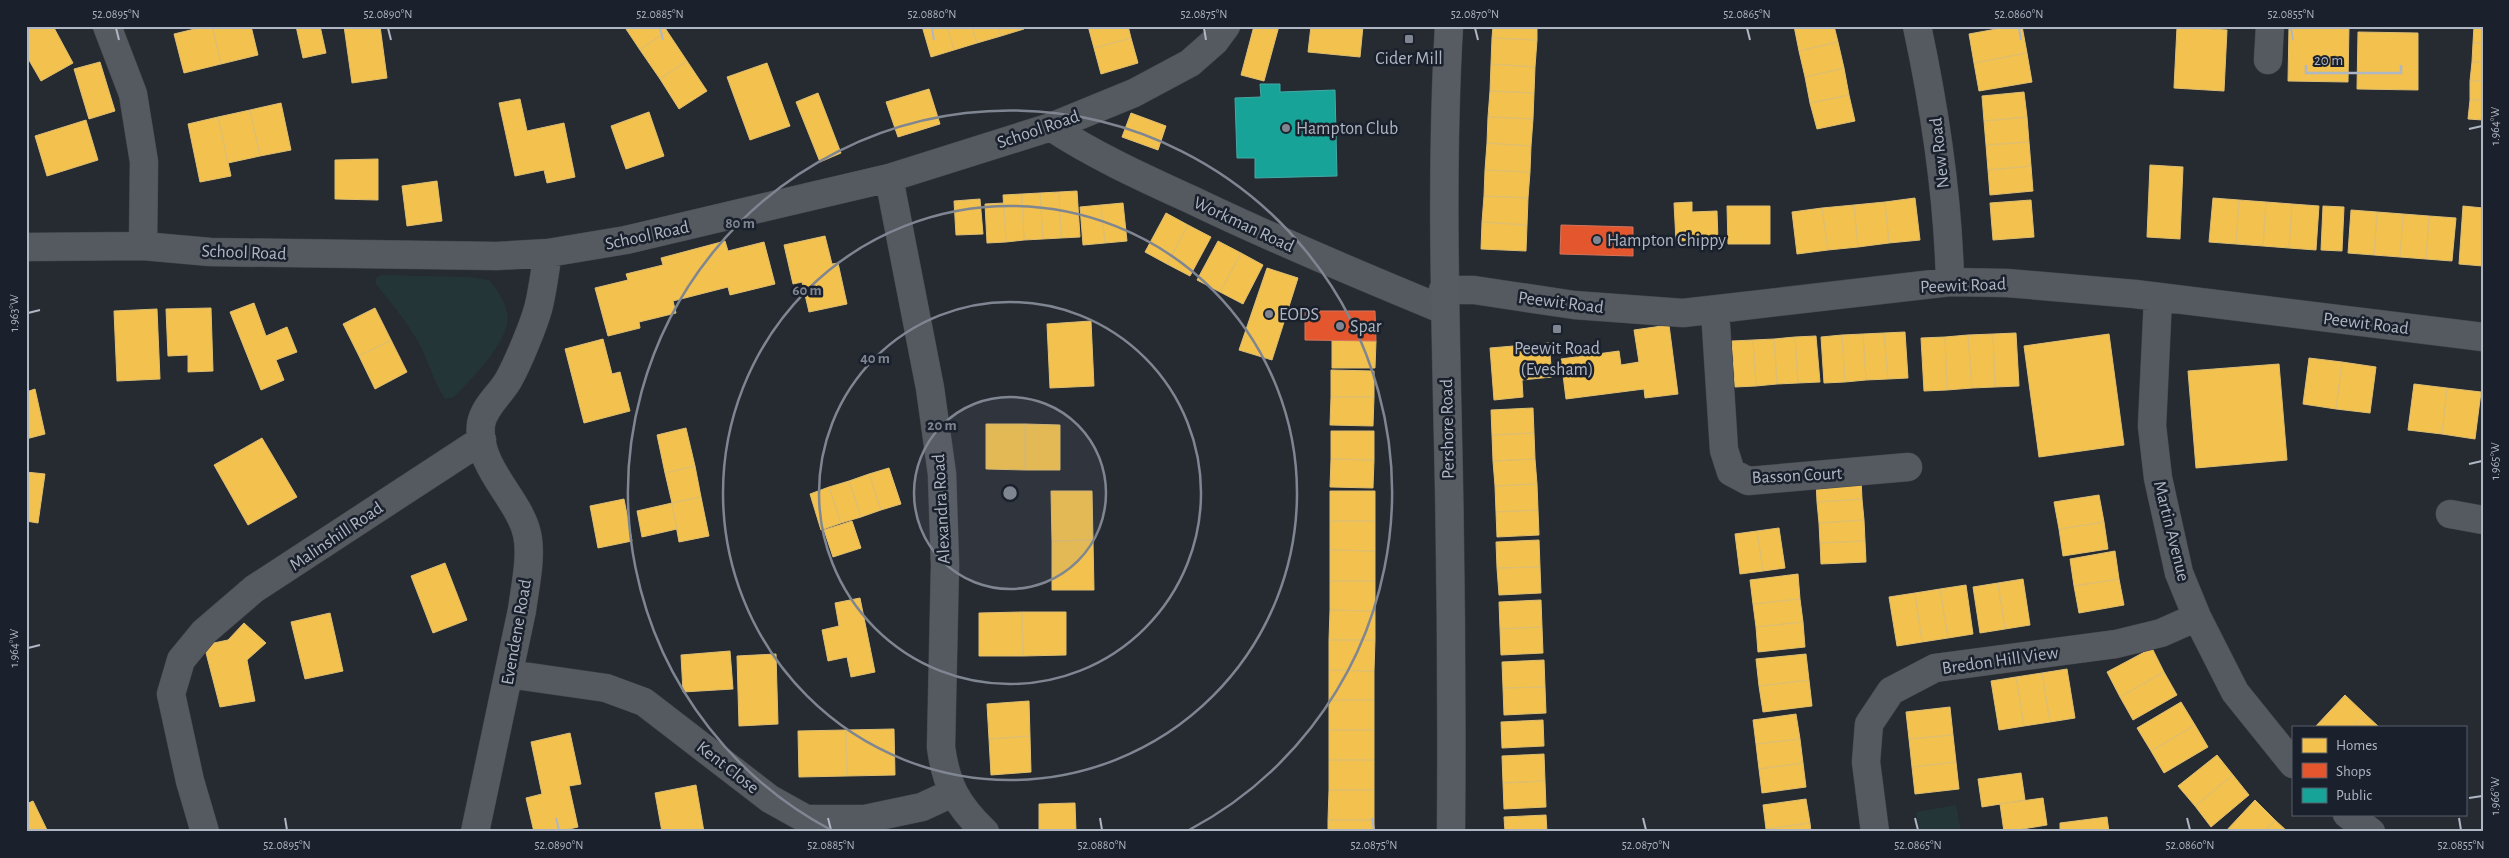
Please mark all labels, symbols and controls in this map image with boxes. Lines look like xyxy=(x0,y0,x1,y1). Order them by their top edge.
text: 52.0895°N xyxy=(92,8,140,20)
text: 52.0890°N xyxy=(364,8,412,20)
text: 52.0885°N xyxy=(636,8,684,20)
text: 52.0880°N xyxy=(908,8,956,20)
text: 52.0875°N xyxy=(1181,8,1227,20)
text: 52.0870°N xyxy=(1451,8,1499,20)
text: 52.0865°N xyxy=(1723,8,1771,20)
text: 52.0860°N xyxy=(1995,8,2043,20)
text: 52.0855°N xyxy=(2268,8,2315,20)
marker: Cider Mill xyxy=(1403,33,1415,45)
scale bar xyxy=(2306,42,2402,74)
place label: Cider Mill xyxy=(1375,50,1443,68)
text: 20 m xyxy=(2314,53,2343,68)
text: 1.964°W xyxy=(2489,107,2501,145)
street label: School Road xyxy=(995,108,1082,152)
street label: New Road xyxy=(1927,117,1953,189)
place label: Hampton Club xyxy=(1296,120,1398,138)
marker: Hampton Club xyxy=(1280,122,1292,134)
street label: Workman Road xyxy=(1191,194,1297,256)
text: 80 m xyxy=(725,216,755,231)
street label: School Road xyxy=(604,218,691,254)
place label: Hampton Chippy xyxy=(1607,232,1726,250)
marker: Hampton Chippy xyxy=(1591,234,1603,246)
street label: School Road xyxy=(201,243,287,263)
street label: Peewit Road xyxy=(1920,276,2006,296)
text: 60 m xyxy=(792,283,822,298)
street label: Peewit Road xyxy=(1517,289,1605,317)
text: 1.963°W xyxy=(8,294,20,332)
place label: EODS xyxy=(1279,306,1319,324)
marker: EODS xyxy=(1263,308,1275,320)
street label: Peewit Road xyxy=(2322,310,2410,338)
place label: Spar xyxy=(1350,318,1382,336)
marker: Spar xyxy=(1334,320,1346,332)
marker: Peewit Road (Evesham) xyxy=(1551,323,1563,335)
place label: Peewit Road (Evesham) xyxy=(1514,340,1600,379)
text: 40 m xyxy=(860,351,890,366)
street label: Pershore Road xyxy=(1438,379,1458,479)
text: 20 m xyxy=(927,418,957,433)
text: 1.965°W xyxy=(2489,442,2501,480)
street label: Alexandra Road xyxy=(930,454,954,564)
street label: Basson Court xyxy=(1751,465,1843,487)
street label: Martin Avenue xyxy=(2150,479,2192,583)
centre of rings xyxy=(1001,484,1019,502)
street label: Malinshill Road xyxy=(287,499,387,575)
street label: Evendene Road xyxy=(499,578,535,686)
text: 1.964°W xyxy=(8,629,20,667)
street label: Bredon Hill View xyxy=(1941,644,2059,678)
legend xyxy=(2292,726,2466,816)
street label: Kent Close xyxy=(693,738,762,797)
text: Homes xyxy=(2336,738,2378,753)
text: Shops xyxy=(2336,764,2371,779)
text: 1.966°W xyxy=(2489,777,2501,815)
text: Public xyxy=(2336,788,2372,803)
text: 52.0895°N xyxy=(263,839,311,851)
text: 52.0890°N xyxy=(535,839,583,851)
text: 52.0885°N xyxy=(807,839,855,851)
text: 52.0880°N xyxy=(1078,839,1126,851)
text: 52.0875°N xyxy=(1351,839,1397,851)
text: 52.0870°N xyxy=(1622,839,1670,851)
text: 52.0865°N xyxy=(1894,839,1942,851)
text: 52.0860°N xyxy=(2166,839,2214,851)
text: 52.0855°N xyxy=(2438,839,2485,851)

